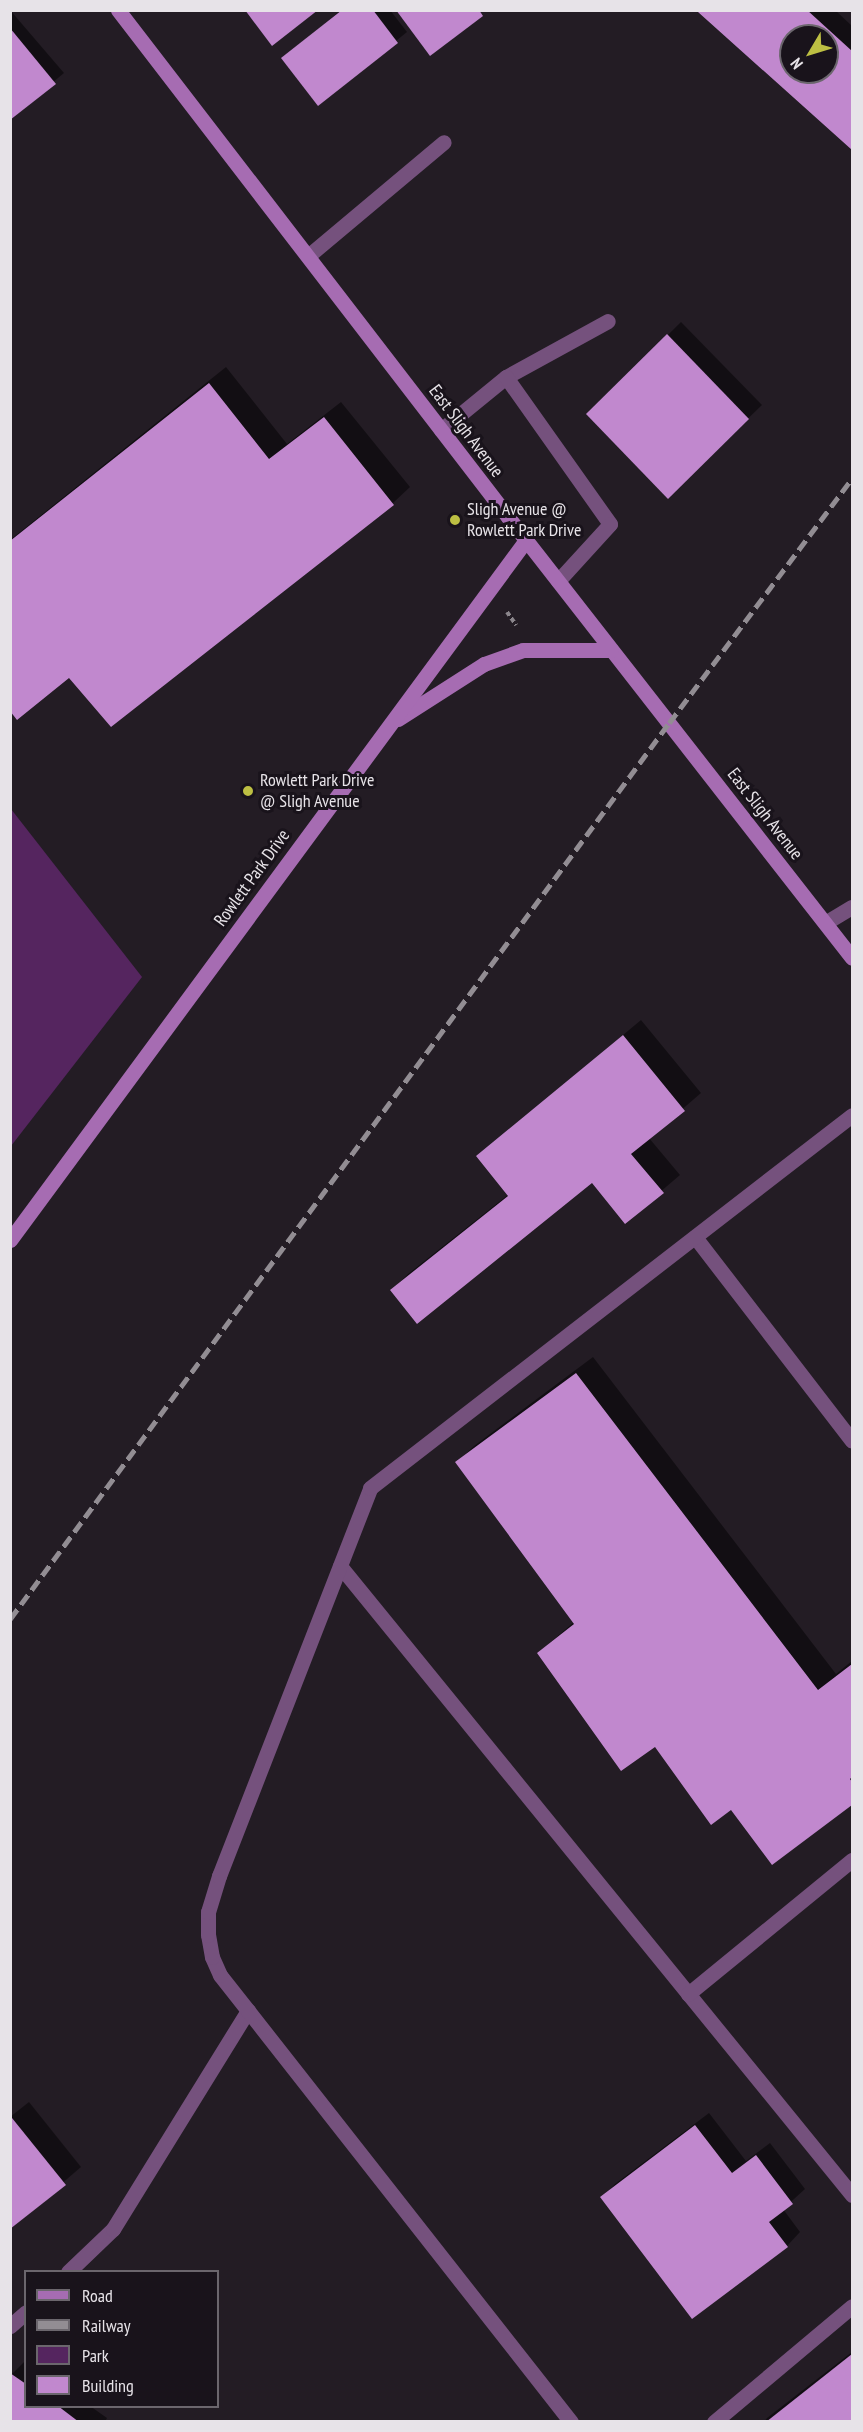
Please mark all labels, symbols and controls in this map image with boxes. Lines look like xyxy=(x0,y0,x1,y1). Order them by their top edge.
north arrow xyxy=(779,24,839,84)
text: N xyxy=(786,54,807,73)
street label: East Sligh Avenue xyxy=(424,380,508,482)
place label: Sligh Avenue @ Rowlett Park Drive xyxy=(467,499,582,542)
marker: Sligh Avenue @ Rowlett Park Drive xyxy=(448,513,462,527)
street label: East Sligh Avenue xyxy=(722,764,808,864)
place label: Rowlett Park Drive @ Sligh Avenue xyxy=(260,770,375,812)
marker: Rowlett Park Drive @ Sligh Avenue xyxy=(241,784,255,798)
street label: Rowlett Park Drive xyxy=(210,825,294,931)
legend xyxy=(24,2270,219,2408)
text: Road xyxy=(82,2284,113,2307)
text: Railway xyxy=(82,2314,131,2337)
text: Park xyxy=(82,2344,109,2367)
text: Building xyxy=(82,2374,134,2397)

